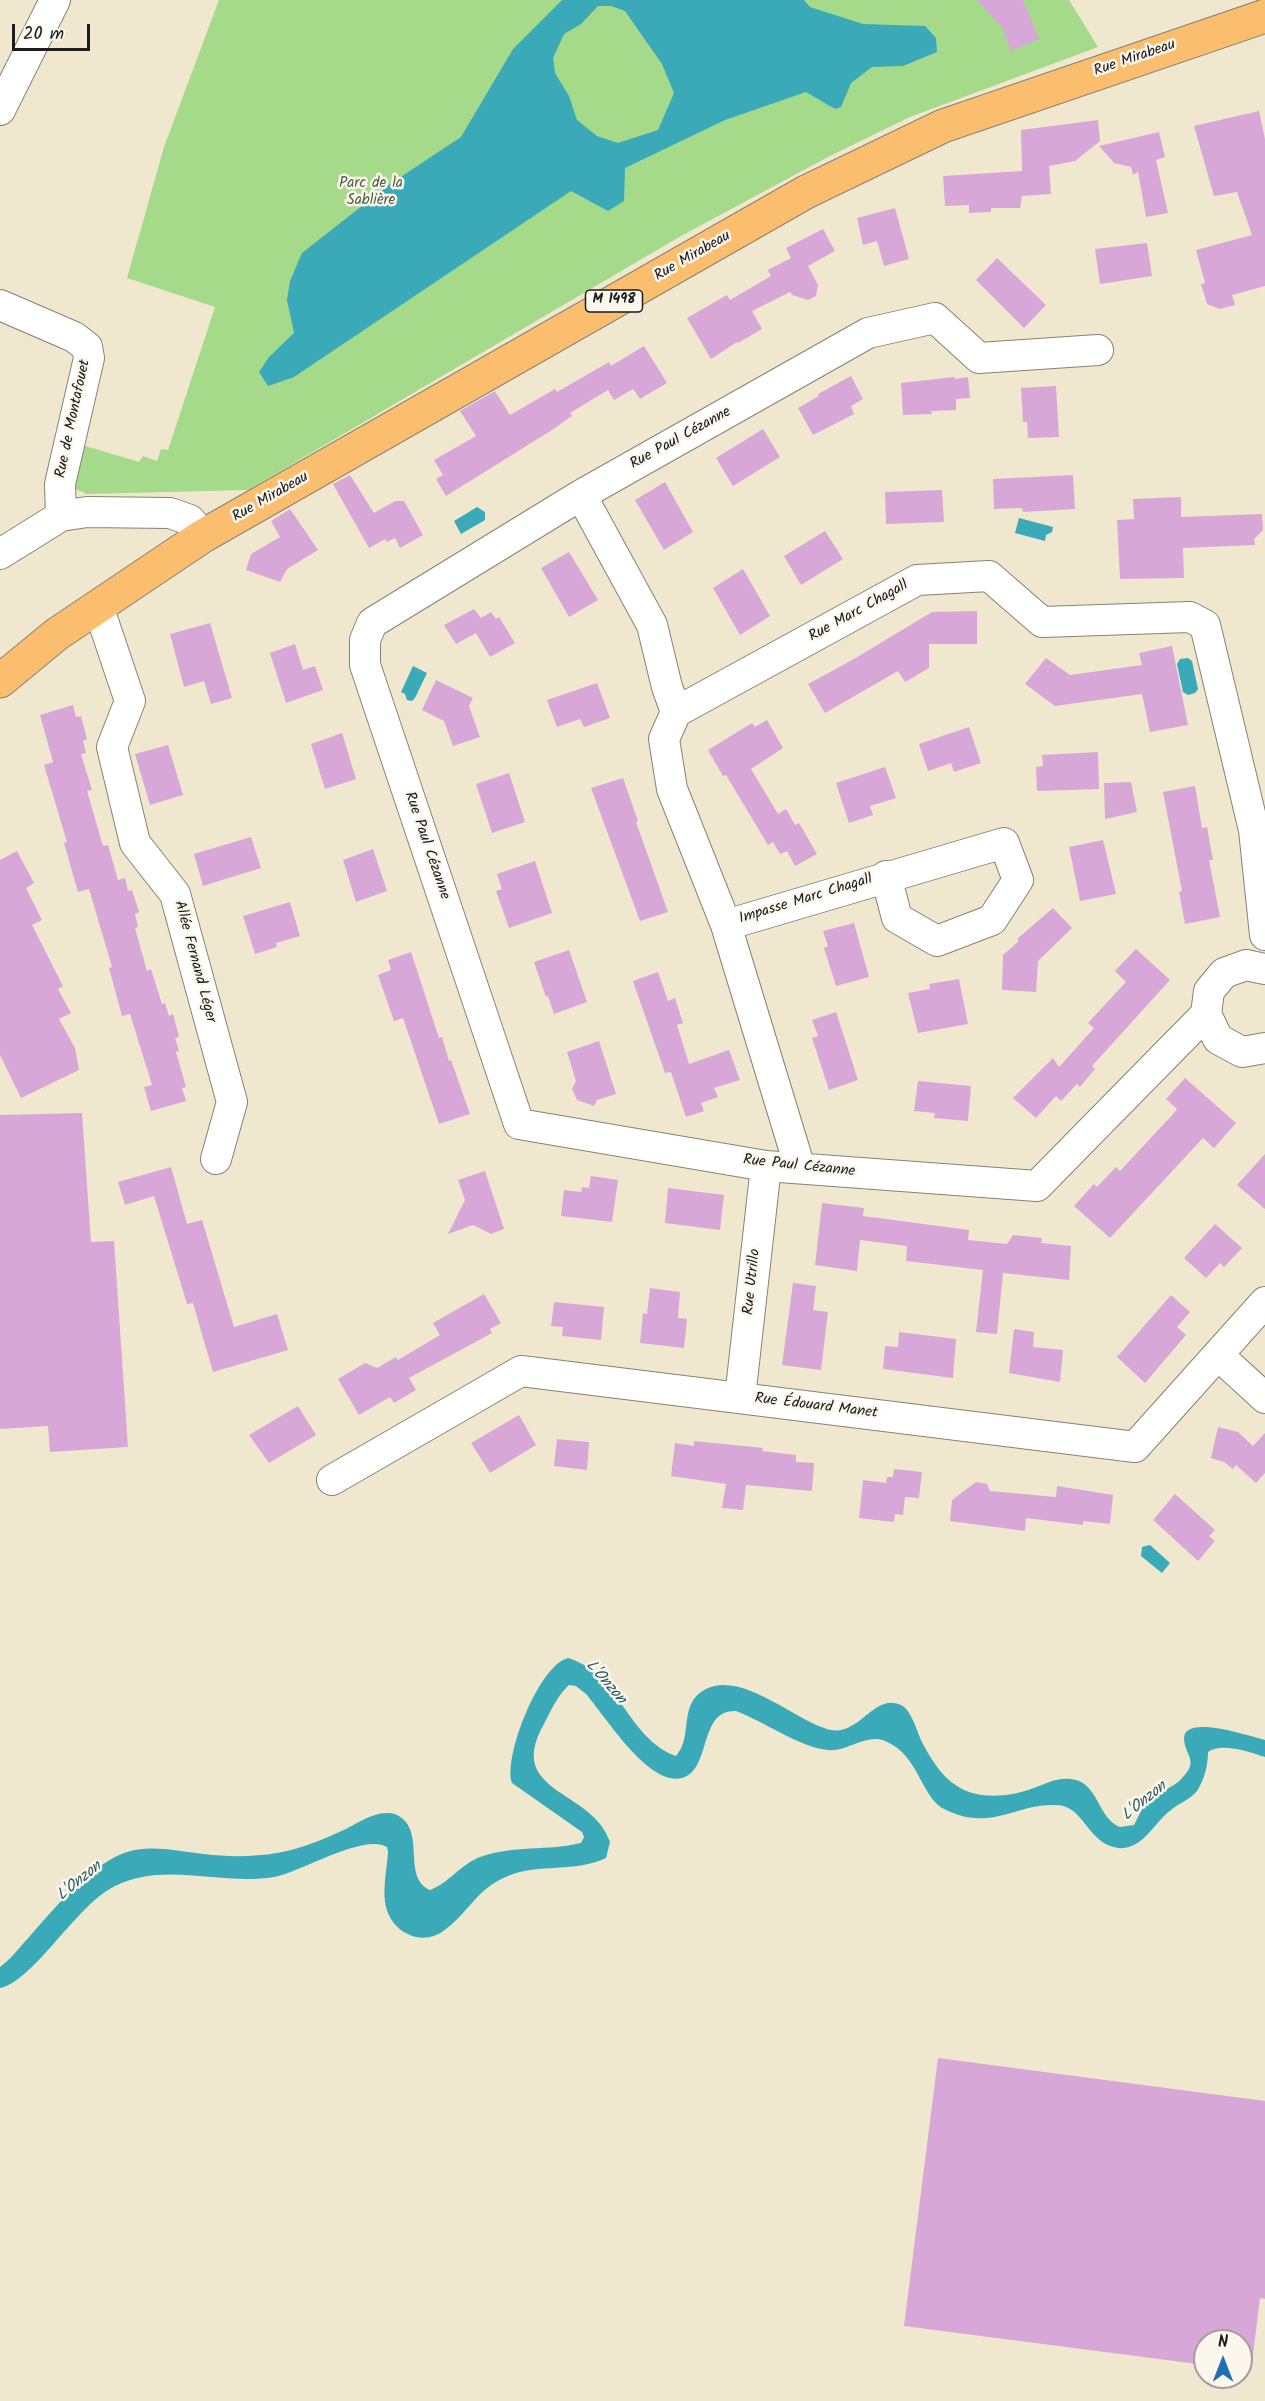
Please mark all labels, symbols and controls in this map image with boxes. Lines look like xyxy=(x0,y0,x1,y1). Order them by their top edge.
scale bar xyxy=(15,12,93,50)
text: 20 m xyxy=(23,20,64,49)
street label: Rue Mirabeau xyxy=(1092,37,1178,81)
park label: Parc de la Sablière xyxy=(339,175,403,210)
street label: Rue Mirabeau xyxy=(652,228,734,286)
road number: M 1498 xyxy=(586,290,642,312)
street label: Rue de Montafouet xyxy=(53,358,95,480)
street label: Rue Paul Cézanne xyxy=(627,404,735,474)
street label: Rue Mirabeau xyxy=(230,469,312,527)
street label: Rue Marc Chagall xyxy=(806,577,912,647)
street label: Rue Paul Cézanne xyxy=(399,790,453,902)
street label: Impasse Marc Chagall xyxy=(737,871,875,929)
street label: Allée Fernand Léger xyxy=(169,899,219,1025)
street label: Rue Paul Cézanne xyxy=(742,1152,856,1182)
street label: Rue Utrillo xyxy=(741,1248,765,1316)
street label: Rue Édouard Manet xyxy=(753,1391,879,1423)
water label: L'Onzon xyxy=(581,1657,629,1709)
water label: L'Onzon xyxy=(1119,1778,1171,1826)
water label: L'Onzon xyxy=(54,1858,106,1906)
north arrow xyxy=(1193,2329,1253,2389)
text: N xyxy=(1218,2330,1228,2355)

